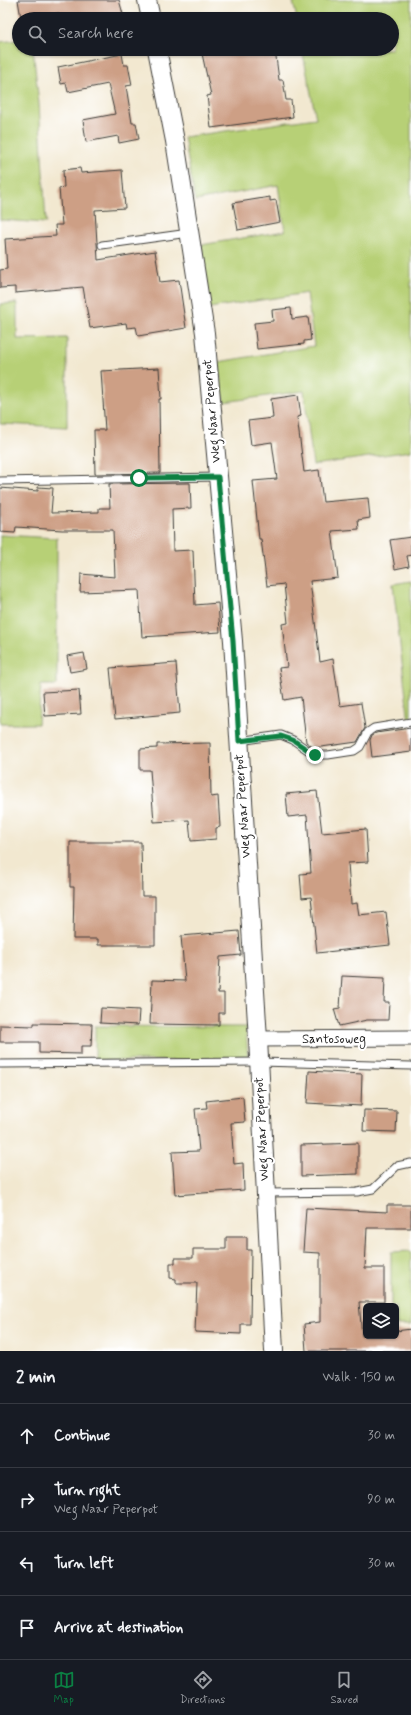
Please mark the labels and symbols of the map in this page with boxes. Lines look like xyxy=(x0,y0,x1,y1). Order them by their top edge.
street label: Weg Naar Peperpot xyxy=(199,358,227,464)
route start xyxy=(130,469,148,487)
route end xyxy=(306,746,324,764)
street label: Weg Naar Peperpot xyxy=(231,753,257,859)
street label: Santosoweg xyxy=(302,1031,366,1049)
street label: Weg Naar Peperpot xyxy=(251,1076,275,1181)

